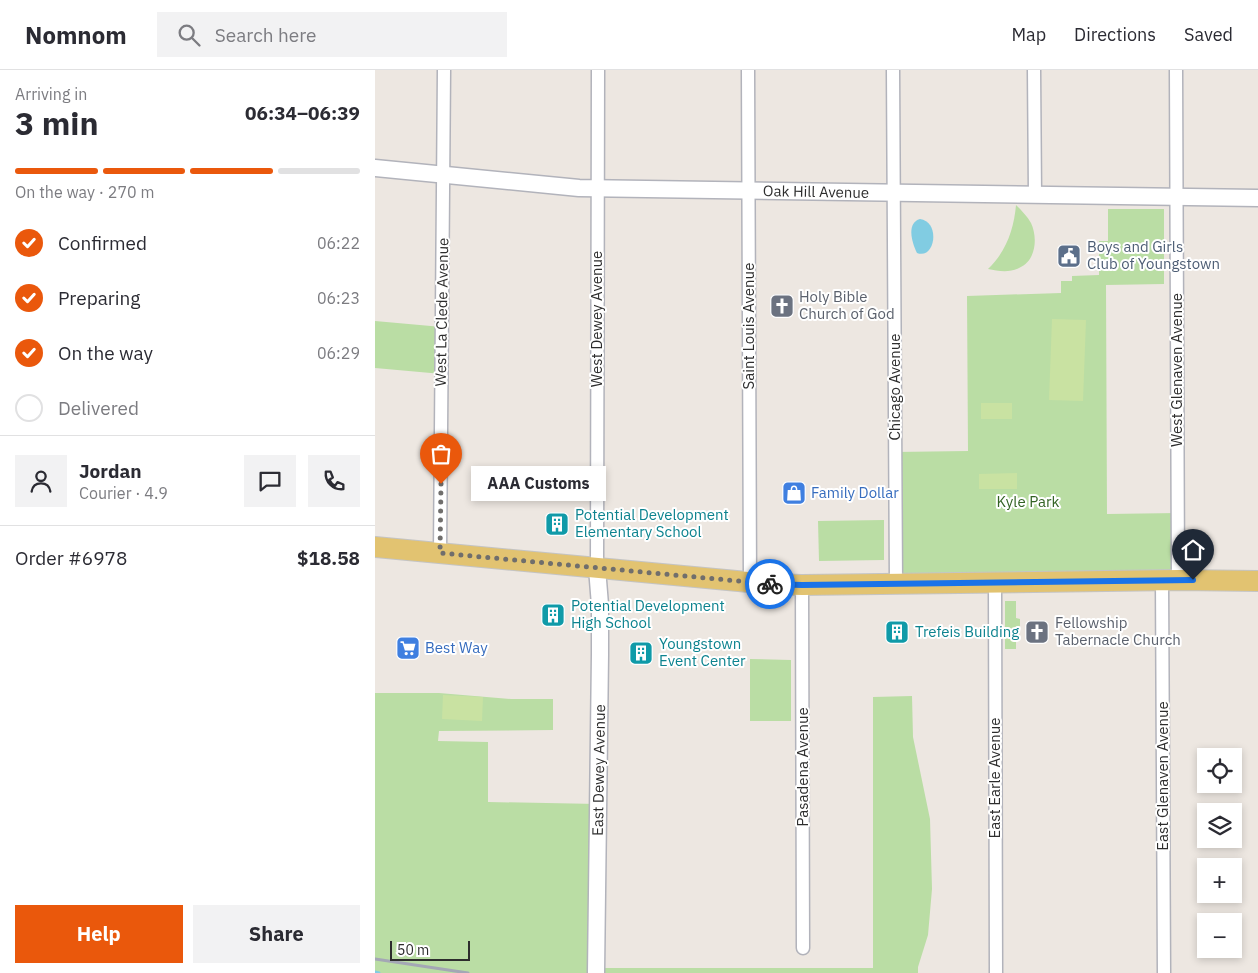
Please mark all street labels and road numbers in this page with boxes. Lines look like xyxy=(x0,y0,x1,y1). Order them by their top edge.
street label: Oak Hill Avenue xyxy=(763,181,869,202)
street label: West La Clede Avenue xyxy=(431,238,452,386)
street label: West Dewey Avenue xyxy=(587,251,606,387)
street label: Saint Louis Avenue xyxy=(739,263,758,389)
street label: West Glenaven Avenue xyxy=(1167,293,1186,447)
street label: Chicago Avenue xyxy=(885,334,904,441)
street label: East Glenaven Avenue xyxy=(1153,701,1172,851)
street label: East Dewey Avenue xyxy=(588,704,609,836)
street label: Pasadena Avenue xyxy=(793,707,812,827)
street label: East Earle Avenue xyxy=(985,718,1004,838)

